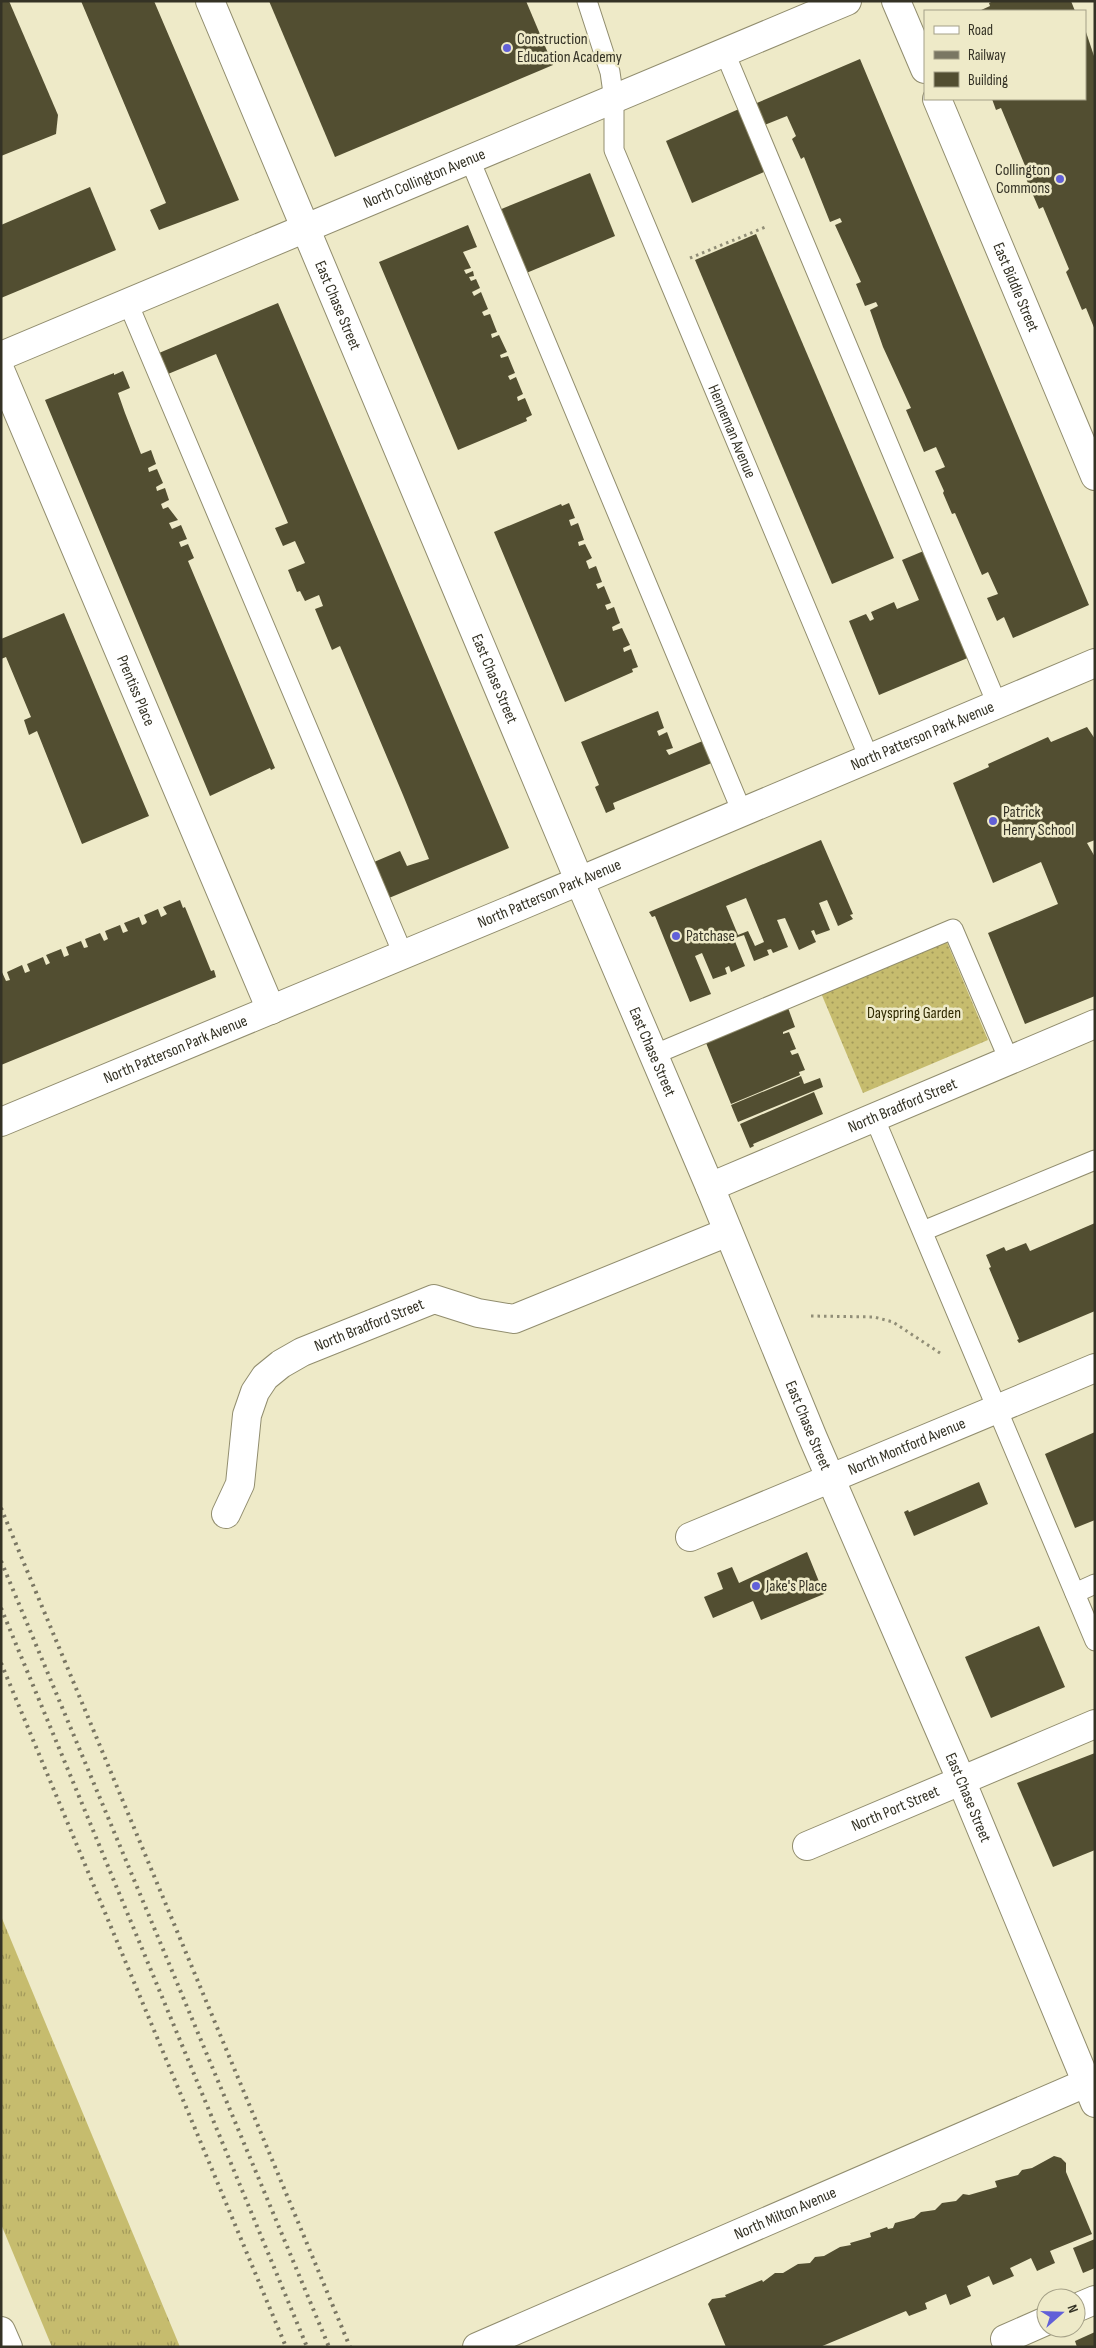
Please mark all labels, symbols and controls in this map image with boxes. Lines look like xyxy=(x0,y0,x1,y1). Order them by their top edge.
legend xyxy=(924,10,1086,100)
text: Road xyxy=(968,21,993,40)
place label: Construction Education Academy xyxy=(517,30,622,67)
marker: Construction Education Academy xyxy=(501,42,513,54)
text: Railway xyxy=(968,46,1006,65)
text: Building xyxy=(968,71,1008,90)
street label: North Collington Avenue xyxy=(360,144,488,212)
place label: Collington Commons xyxy=(995,161,1050,198)
marker: Collington Commons xyxy=(1054,173,1066,185)
street label: East Biddle Street xyxy=(989,240,1043,335)
street label: East Chase Street xyxy=(311,258,365,353)
street label: Henneman Avenue xyxy=(704,382,760,481)
street label: East Chase Street xyxy=(467,631,522,726)
street label: Prentiss Place xyxy=(112,652,159,729)
street label: North Patterson Park Avenue xyxy=(848,697,997,775)
place label: Patrick Henry School xyxy=(1003,803,1074,840)
marker: Patrick Henry School xyxy=(987,815,999,827)
street label: North Patterson Park Avenue xyxy=(475,855,624,932)
place label: Patchase xyxy=(686,927,735,946)
marker: Patchase xyxy=(670,930,682,942)
street label: East Chase Street xyxy=(625,1004,680,1099)
park label: Dayspring Garden xyxy=(867,1004,961,1023)
street label: North Patterson Park Avenue xyxy=(101,1011,250,1088)
street label: North Bradford Street xyxy=(845,1074,960,1137)
street label: North Bradford Street xyxy=(312,1294,427,1356)
street label: East Chase Street xyxy=(781,1378,835,1473)
street label: North Montford Avenue xyxy=(845,1414,968,1479)
place label: Jake's Place xyxy=(765,1577,827,1596)
marker: Jake's Place xyxy=(750,1580,762,1592)
street label: East Chase Street xyxy=(941,1750,995,1845)
street label: North Port Street xyxy=(849,1782,942,1836)
street label: North Milton Avenue xyxy=(731,2183,839,2244)
north arrow xyxy=(1036,2288,1086,2338)
text: N xyxy=(1063,2302,1082,2315)

